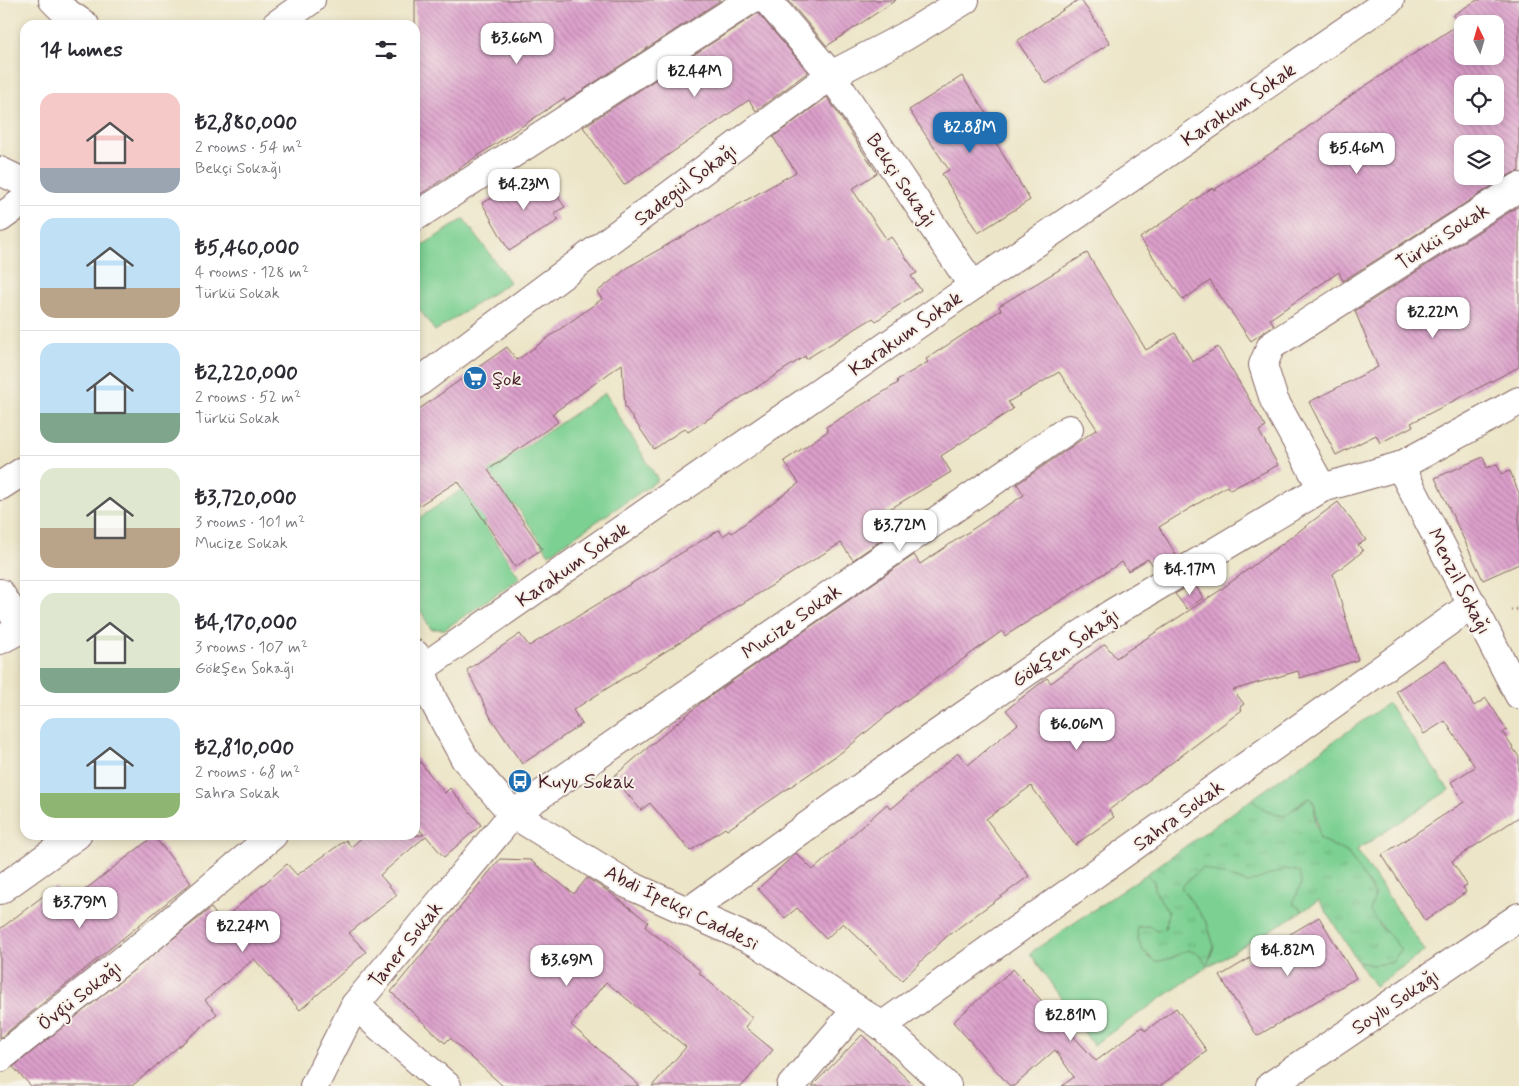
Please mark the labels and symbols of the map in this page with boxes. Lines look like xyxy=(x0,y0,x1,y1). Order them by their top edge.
north arrow xyxy=(1454,15,1504,65)
pin: ₺3.66M xyxy=(476,22,558,65)
pin: ₺2.44M xyxy=(654,56,736,98)
street label: Karakum Sokak xyxy=(1176,57,1301,154)
pin: ₺2.88M xyxy=(929,112,1011,154)
street label: Bekçi Sokağı xyxy=(859,128,942,233)
pin: ₺5.46M xyxy=(1316,132,1398,175)
street label: Sadegül Sokağı xyxy=(629,137,744,234)
pin: ₺4.23M xyxy=(483,168,565,211)
street label: Türkü Sokak xyxy=(1391,197,1495,277)
street label: Karakum Sokak xyxy=(844,285,968,383)
pin: ₺2.22M xyxy=(1392,296,1474,339)
supermarket icon: Şok xyxy=(462,365,488,391)
place label: Şok xyxy=(492,366,522,393)
pin: ₺3.72M xyxy=(859,510,941,552)
street label: Karakum Sokak xyxy=(511,516,635,614)
street label: Menzil Sokağı xyxy=(1420,524,1497,640)
pin: ₺4.17M xyxy=(1149,554,1231,596)
street label: Mucize Sokak xyxy=(737,578,847,667)
street label: Gökşen Sokağı xyxy=(1007,602,1125,694)
pin: ₺6.06M xyxy=(1036,708,1118,751)
bus stop icon: Kuyu Sokak xyxy=(507,768,533,794)
place label: Kuyu Sokak xyxy=(538,769,634,796)
street label: Sahra Sokak xyxy=(1128,774,1230,858)
street label: Abdi İpekçi Caddesi xyxy=(600,859,763,957)
pin: ₺3.79M xyxy=(39,886,121,929)
street label: Taner Sokak xyxy=(363,896,450,994)
pin: ₺2.24M xyxy=(202,910,284,953)
pin: ₺4.82M xyxy=(1247,934,1329,977)
pin: ₺3.69M xyxy=(526,944,608,987)
street label: Övgü Sokağı xyxy=(32,955,129,1039)
street label: Soylu Sokağı xyxy=(1347,963,1445,1042)
pin: ₺2.81M xyxy=(1030,1000,1112,1042)

